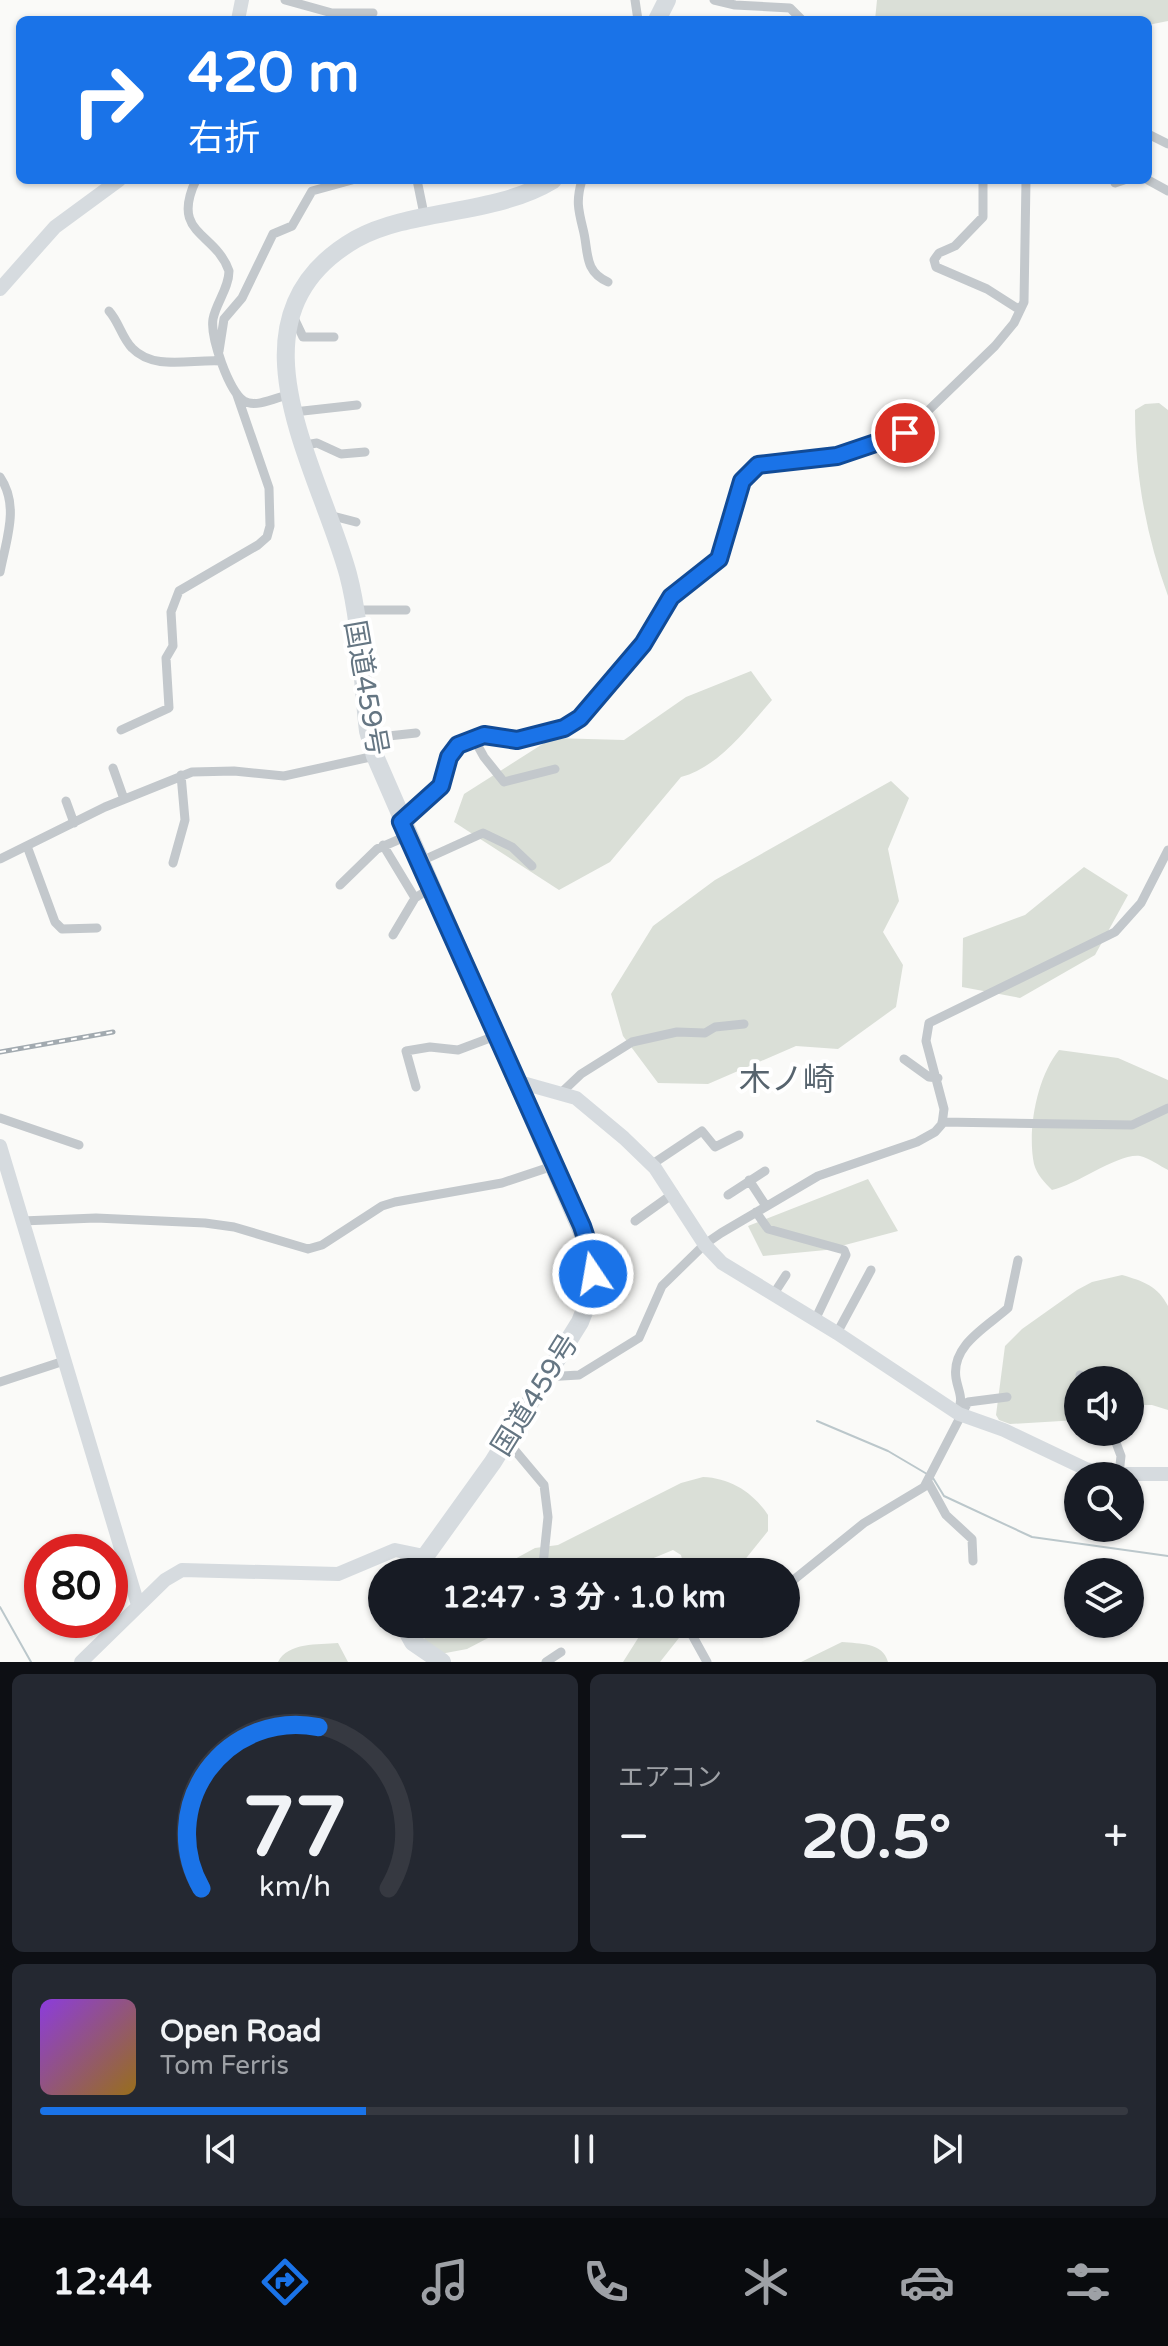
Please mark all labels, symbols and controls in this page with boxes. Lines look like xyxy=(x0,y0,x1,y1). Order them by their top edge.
text: 420 m xyxy=(188,40,359,107)
icon: right xyxy=(56,48,160,152)
text: 右折 xyxy=(188,117,260,160)
pin xyxy=(871,399,939,467)
icon: arrive xyxy=(883,411,927,455)
street label: 国道459号 xyxy=(337,618,395,758)
district label: 木ノ崎 xyxy=(739,1061,835,1099)
position arrow xyxy=(551,1232,635,1316)
street label: 国道459号 xyxy=(484,1328,586,1462)
map controls xyxy=(1064,1366,1144,1638)
button: sound xyxy=(1064,1366,1144,1446)
button: search xyxy=(1064,1462,1144,1542)
speed limit sign: 80 xyxy=(24,1534,128,1638)
button: layers xyxy=(1064,1558,1144,1638)
text: 12:47 · 3 分 · 1.0 km xyxy=(442,1579,726,1616)
text: エアコン xyxy=(618,1762,722,1793)
text: 77 xyxy=(243,1779,347,1879)
text: 20.5° xyxy=(801,1802,951,1874)
text: − xyxy=(618,1811,649,1864)
text: + xyxy=(1103,1811,1128,1864)
text: km/h xyxy=(259,1870,331,1904)
text: Open Road xyxy=(160,2013,321,2050)
text: Tom Ferris xyxy=(160,2050,289,2081)
icon: previous xyxy=(199,2127,243,2171)
icon: pause xyxy=(562,2127,606,2171)
icon: next xyxy=(925,2127,969,2171)
icon: directions xyxy=(257,2254,313,2310)
icon: music xyxy=(417,2254,473,2310)
icon: phone xyxy=(578,2254,634,2310)
icon: climate xyxy=(738,2254,794,2310)
icon: car xyxy=(899,2254,955,2310)
icon: filters xyxy=(1060,2254,1116,2310)
text: 12:44 xyxy=(52,2261,152,2304)

